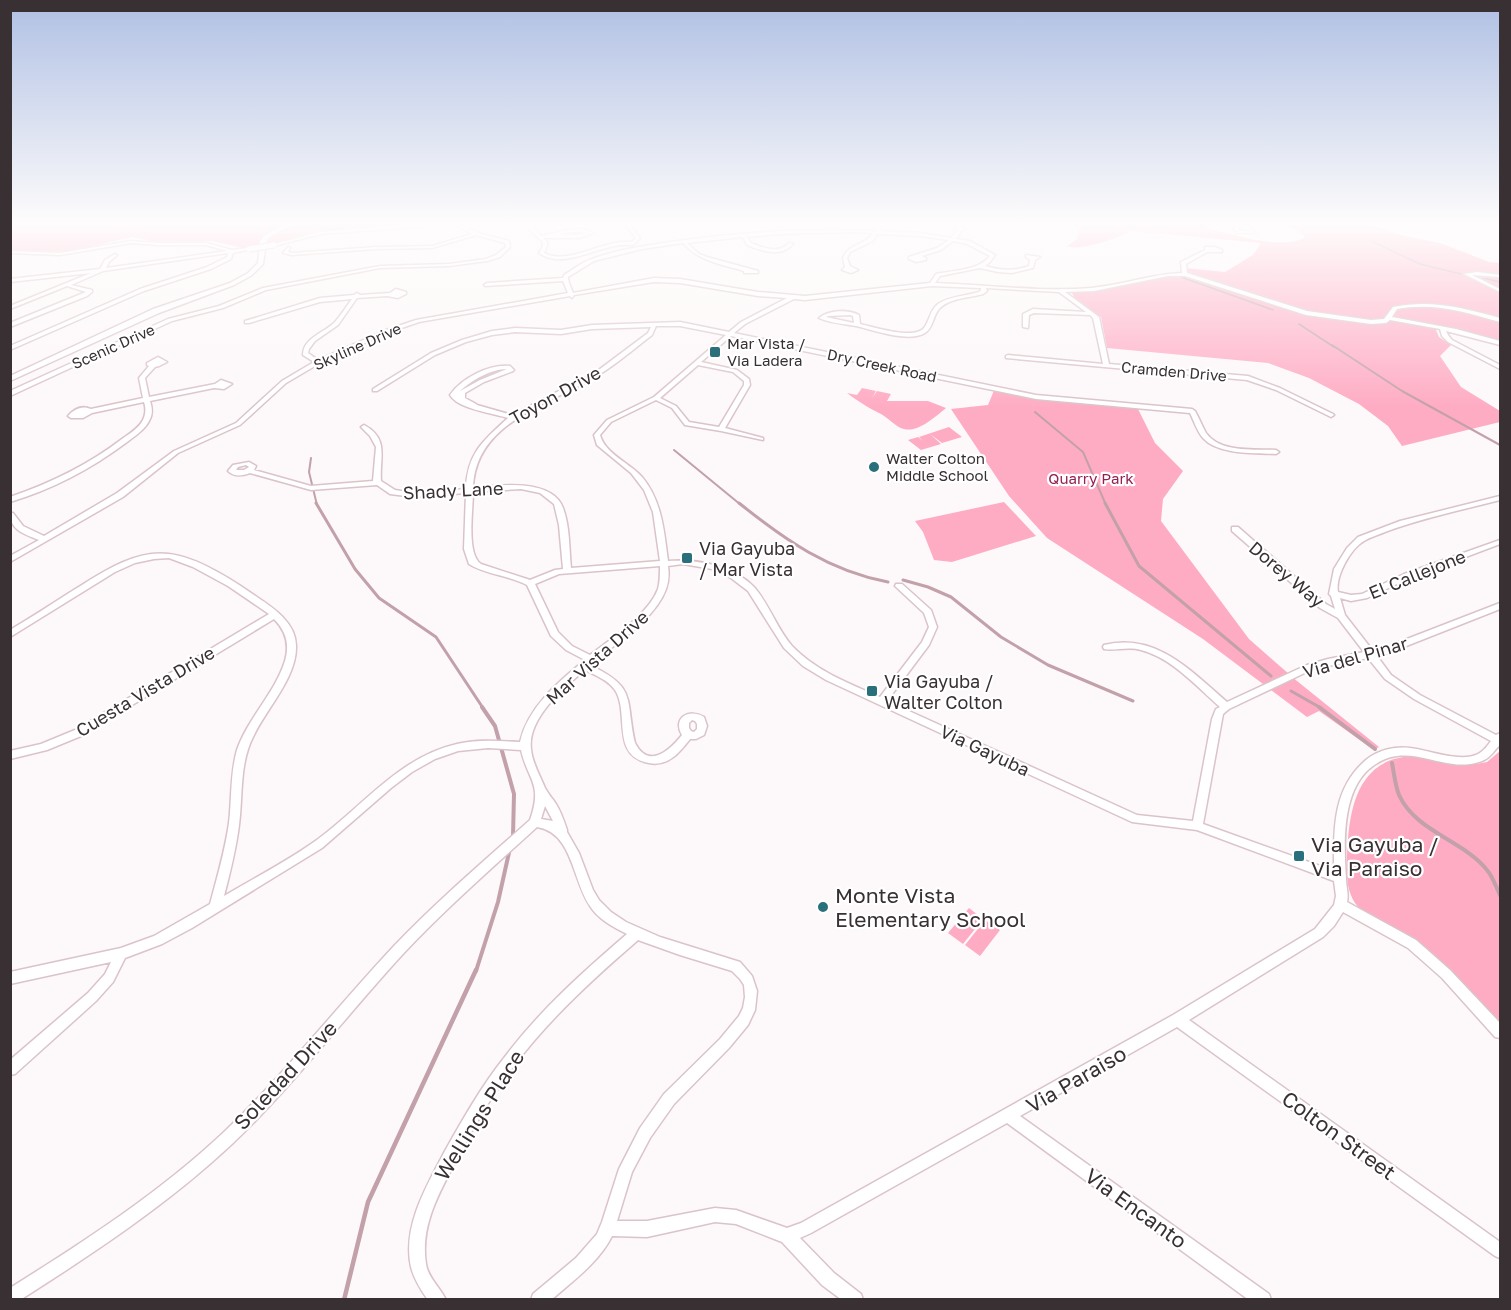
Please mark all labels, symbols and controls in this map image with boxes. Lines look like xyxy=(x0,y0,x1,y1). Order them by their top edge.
street label: Skyline Drive xyxy=(310,318,404,373)
street label: Scenic Drive xyxy=(69,320,157,372)
place label: Mar Vista / Via Ladera xyxy=(727,334,805,369)
marker: Mar Vista / Via Ladera xyxy=(708,345,722,359)
street label: Dry Creek Road xyxy=(826,345,938,385)
street label: Cramden Drive xyxy=(1121,357,1228,385)
street label: Toyon Drive xyxy=(506,361,604,429)
place label: Walter Colton Middle School xyxy=(886,449,988,484)
marker: Walter Colton Middle School xyxy=(867,460,881,474)
park label: Quarry Park xyxy=(1048,469,1134,487)
street label: Shady Lane xyxy=(402,476,504,504)
street label: Dorey Way xyxy=(1245,536,1329,612)
place label: Via Gayuba / Mar Vista xyxy=(699,537,795,580)
street label: El Callejone xyxy=(1365,545,1469,603)
marker: Via Gayuba / Mar Vista xyxy=(680,551,694,565)
street label: Mar Vista Drive xyxy=(541,605,653,709)
street label: Via del Pinar xyxy=(1300,632,1410,682)
street label: Cuesta Vista Drive xyxy=(72,641,218,741)
place label: Via Gayuba / Walter Colton xyxy=(884,670,1003,713)
marker: Via Gayuba / Walter Colton xyxy=(865,684,879,698)
street label: Via Gayuba xyxy=(937,720,1033,780)
place label: Via Gayuba / Via Paraiso xyxy=(1311,831,1439,881)
marker: Via Gayuba / Via Paraiso xyxy=(1292,849,1306,863)
place label: Monte Vista Elementary School xyxy=(835,882,1026,932)
marker: Monte Vista Elementary School xyxy=(816,900,830,914)
street label: Soledad Drive xyxy=(228,1015,342,1135)
street label: Via Paraiso xyxy=(1021,1040,1131,1118)
street label: Wellings Place xyxy=(429,1045,529,1185)
street label: Colton Street xyxy=(1277,1085,1401,1185)
street label: Via Encanto xyxy=(1080,1162,1192,1254)

